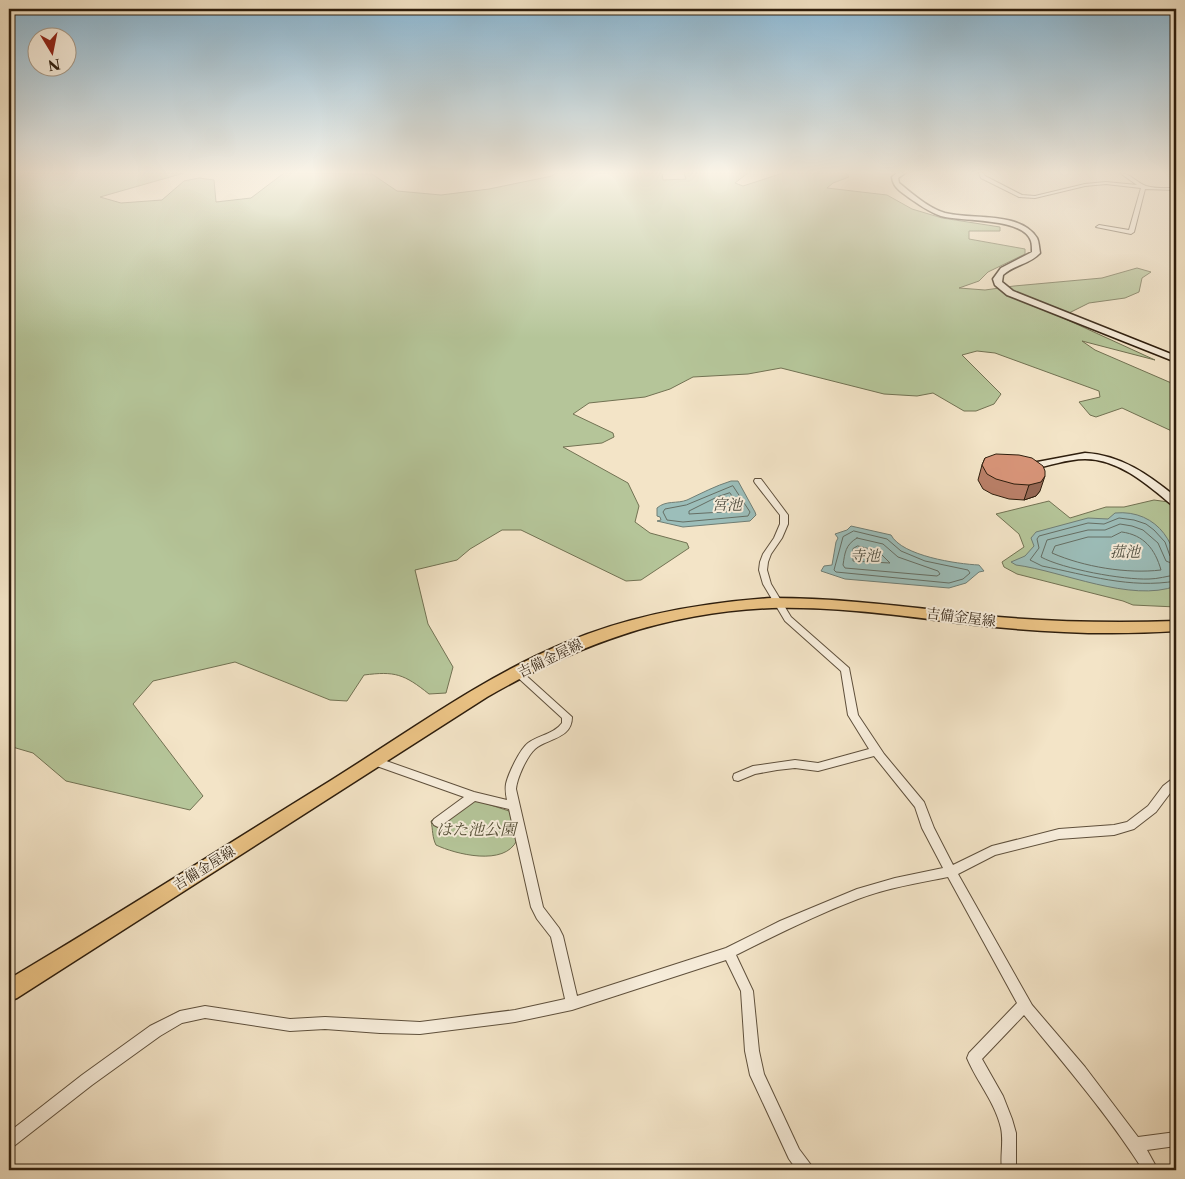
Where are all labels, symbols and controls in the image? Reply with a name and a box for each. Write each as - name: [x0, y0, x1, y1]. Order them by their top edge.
- north arrow: [28, 28, 78, 78]
- text: N: [47, 55, 62, 75]
- water label: 宮池: [712, 495, 744, 514]
- water label: 菰池: [1110, 542, 1142, 561]
- water label: 寺池: [850, 546, 882, 565]
- street label: 吉備金屋線: [925, 604, 997, 630]
- street label: 吉備金屋線: [515, 635, 585, 681]
- park label: はた池公園: [436, 819, 519, 839]
- street label: 吉備金屋線: [170, 842, 238, 894]

